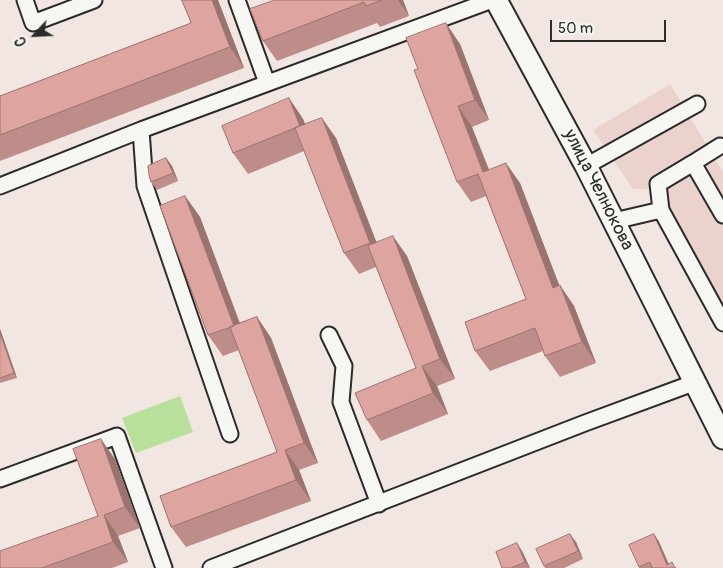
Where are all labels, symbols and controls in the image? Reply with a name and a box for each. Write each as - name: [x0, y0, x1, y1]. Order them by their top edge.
- north arrow: [10, 10, 60, 60]
- scale bar: [553, 10, 669, 42]
- text: 50 m: [558, 19, 593, 38]
- text: С: [11, 34, 30, 49]
- street label: улица Челнокова: [558, 126, 638, 254]

